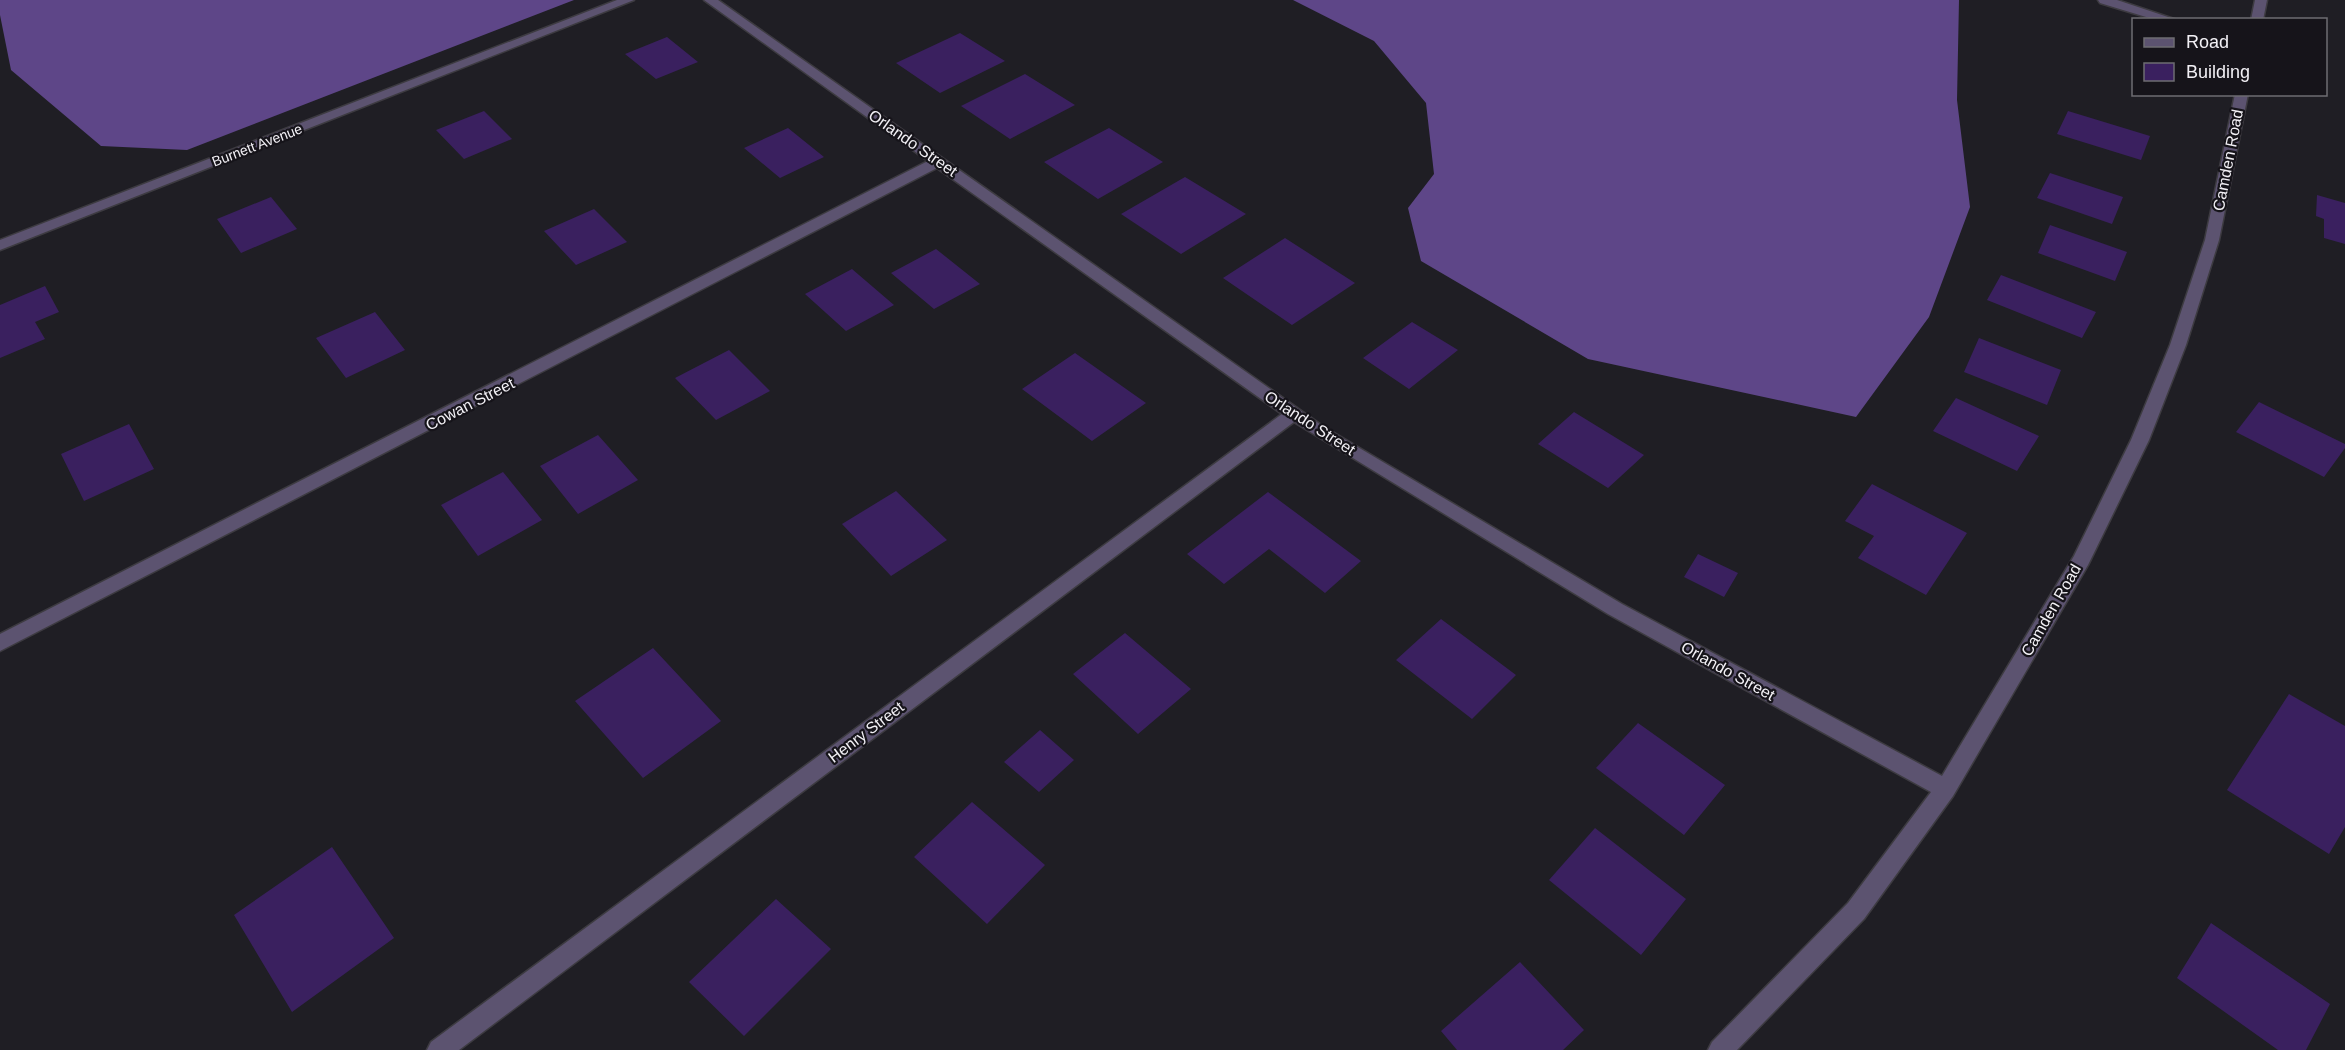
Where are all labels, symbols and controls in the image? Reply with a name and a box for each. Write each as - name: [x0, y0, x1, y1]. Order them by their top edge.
- legend: [2132, 18, 2327, 96]
- text: Road: [2186, 32, 2229, 52]
- text: Building: [2186, 62, 2250, 82]
- street label: Orlando Street: [866, 106, 961, 180]
- street label: Camden Road: [2210, 108, 2246, 212]
- street label: Burnett Avenue: [210, 120, 305, 170]
- street label: Cowan Street: [423, 374, 518, 434]
- street label: Orlando Street: [1262, 388, 1359, 459]
- street label: Camden Road: [2018, 561, 2084, 659]
- street label: Orlando Street: [1678, 638, 1778, 704]
- street label: Henry Street: [825, 698, 907, 766]

